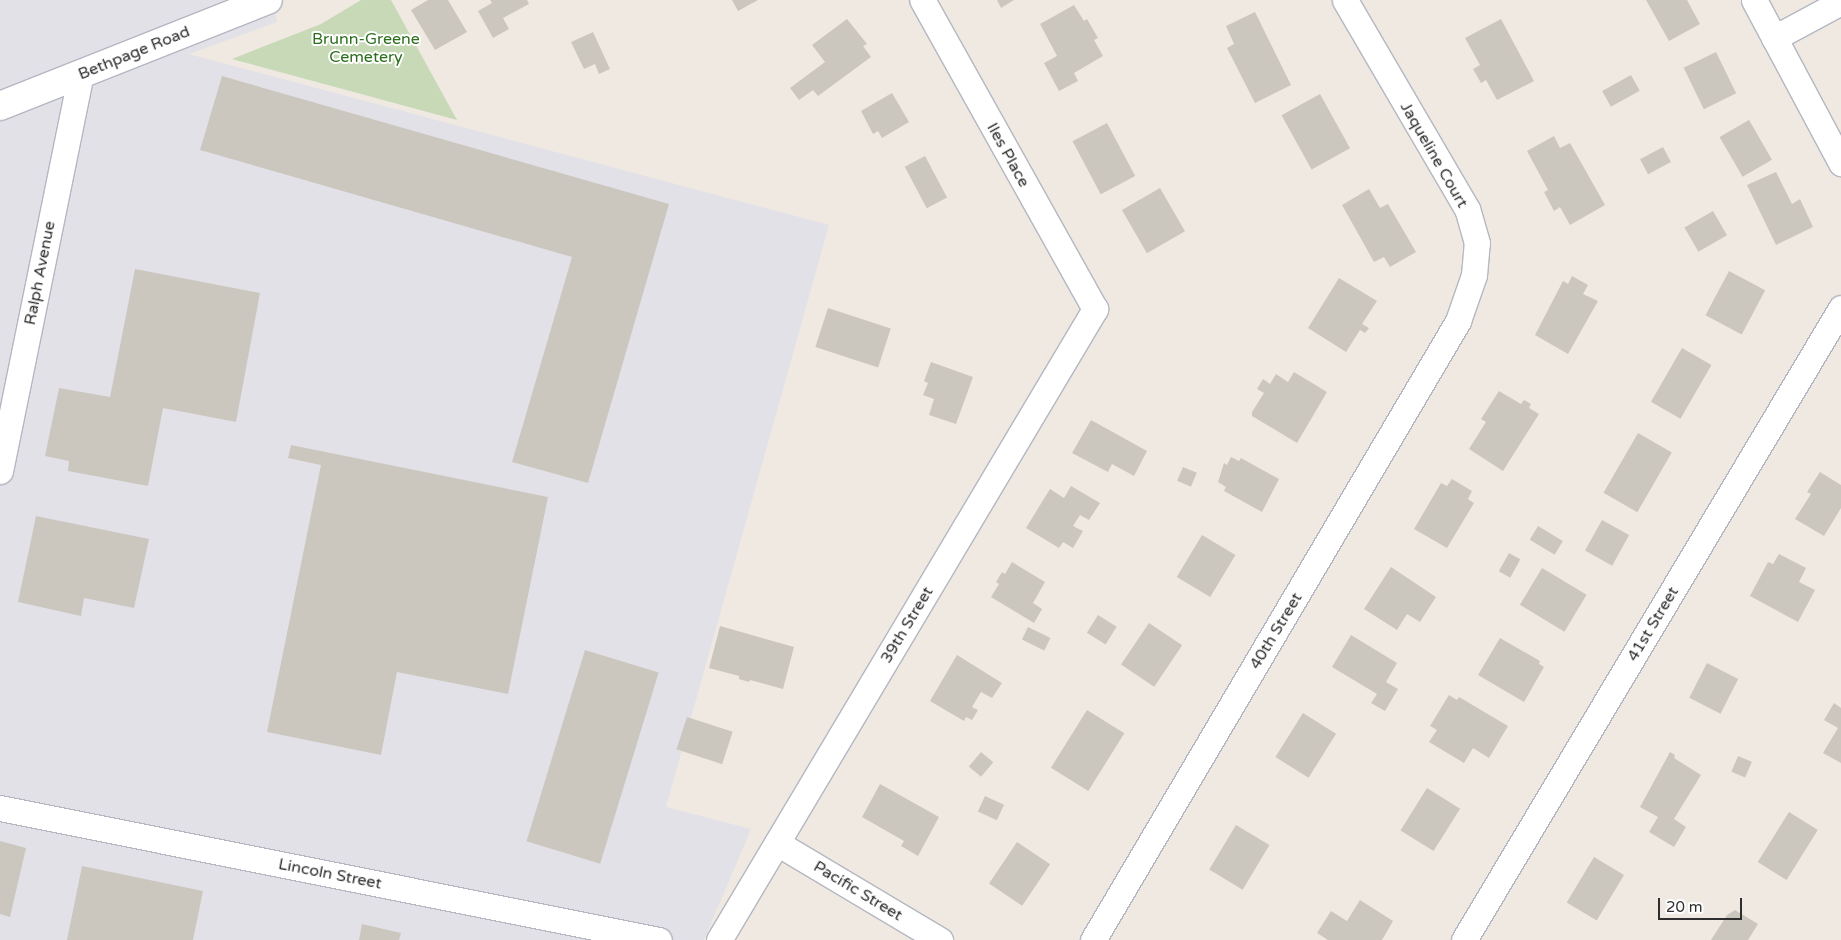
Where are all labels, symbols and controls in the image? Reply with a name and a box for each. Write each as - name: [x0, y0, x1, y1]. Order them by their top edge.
- street label: Bethpage Road: [75, 22, 193, 84]
- park label: Brunn-Greene Cemetery: [312, 29, 420, 67]
- street label: Jaqueline Court: [1396, 99, 1472, 211]
- street label: Iles Place: [983, 120, 1033, 190]
- street label: Ralph Avenue: [20, 219, 60, 327]
- street label: 39th Street: [877, 583, 937, 667]
- street label: 41st Street: [1623, 583, 1683, 665]
- street label: 40th Street: [1246, 589, 1306, 673]
- street label: Lincoln Street: [277, 855, 383, 893]
- street label: Pacific Street: [810, 857, 906, 925]
- scale bar: [1661, 888, 1745, 920]
- text: 20 m: [1666, 898, 1703, 916]

